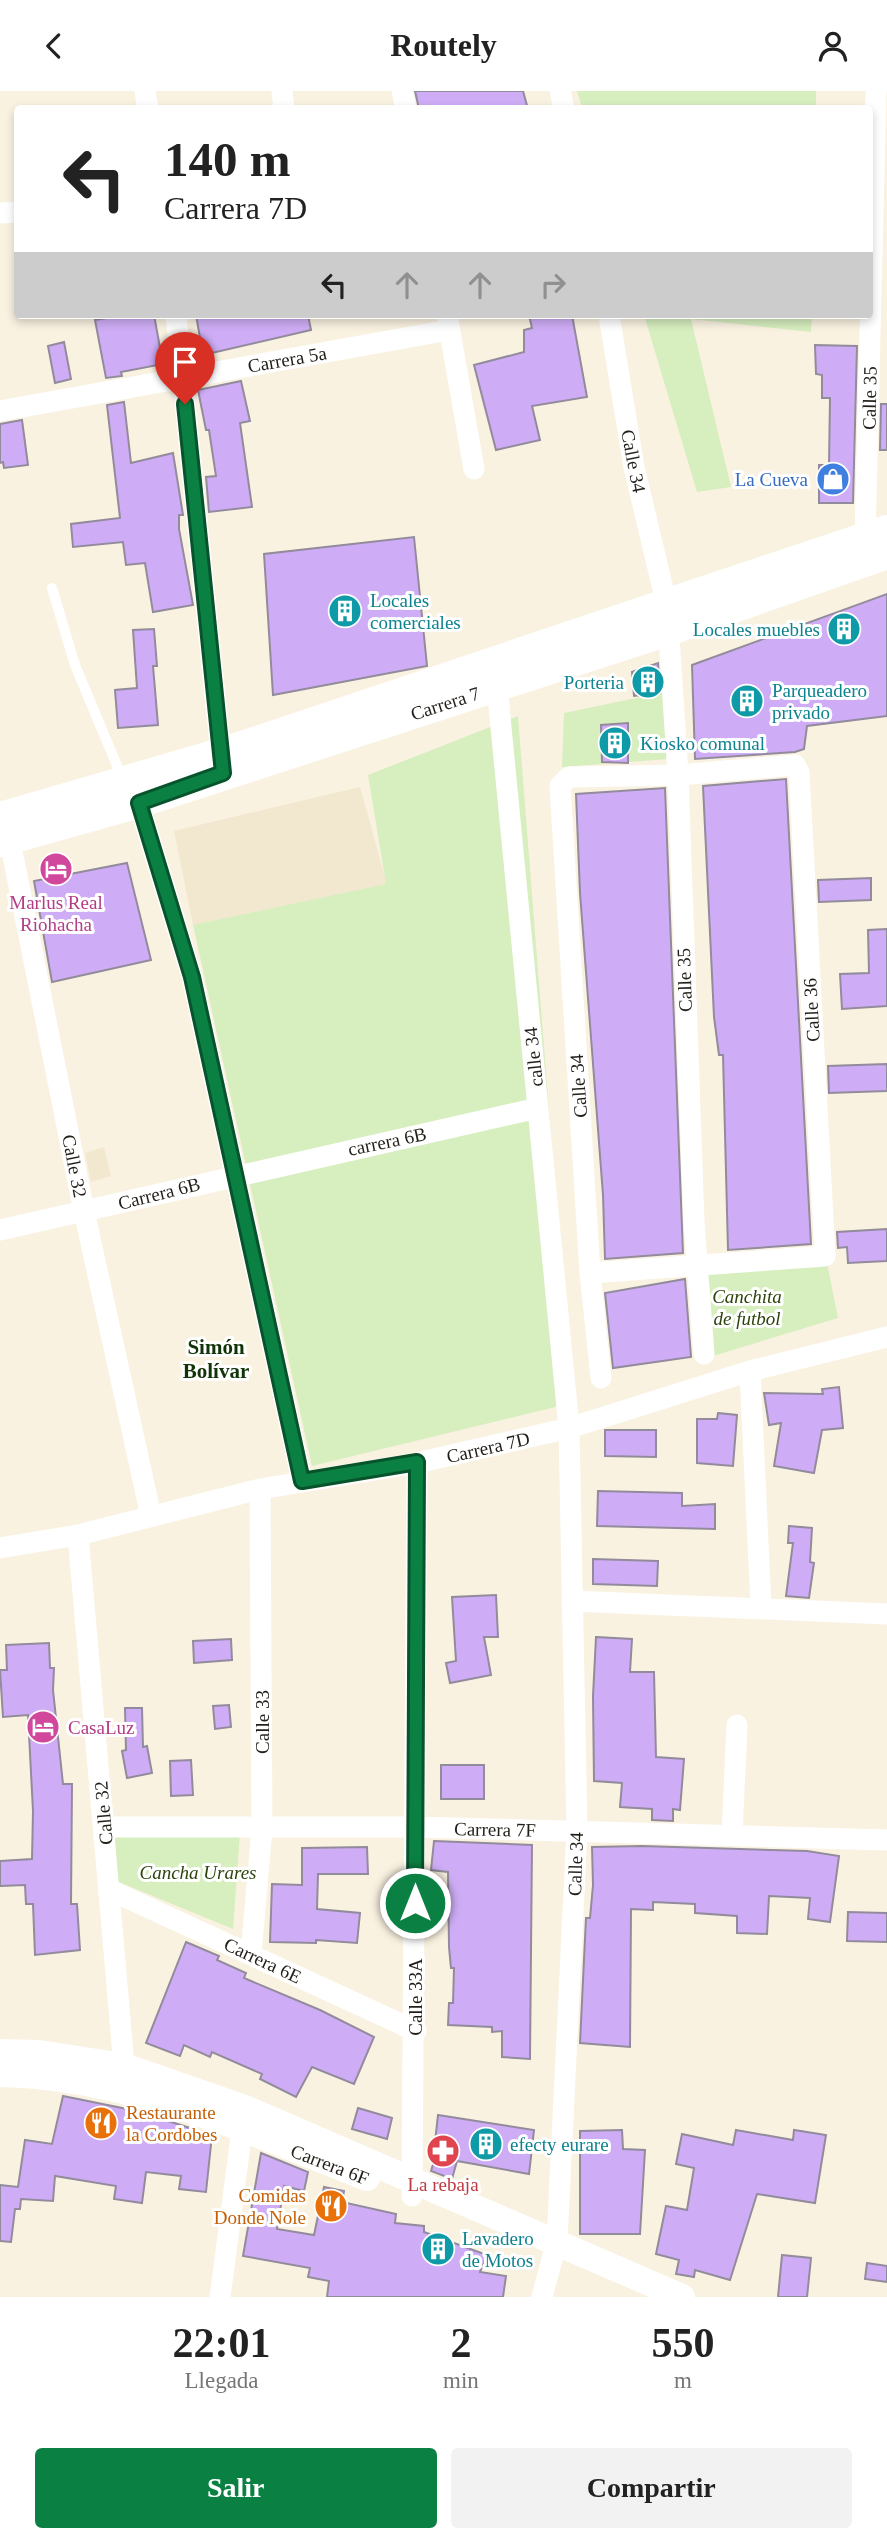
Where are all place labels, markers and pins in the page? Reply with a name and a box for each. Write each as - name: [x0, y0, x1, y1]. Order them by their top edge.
- pin: [155, 332, 215, 404]
- shop icon: La Cueva: [814, 460, 852, 498]
- place label: La Cueva: [735, 469, 809, 490]
- place label: Locales comerciales: [370, 590, 461, 633]
- building icon: Locales comerciales: [326, 592, 364, 630]
- building icon: Locales muebles: [825, 610, 863, 648]
- place label: Locales muebles: [693, 619, 820, 640]
- building icon: Porteria: [629, 663, 667, 701]
- place label: Porteria: [564, 672, 625, 693]
- place label: Parqueadero privado: [772, 680, 867, 723]
- building icon: Parqueadero privado: [728, 682, 766, 720]
- building icon: Kiosko comunal: [596, 724, 634, 762]
- place label: Kiosko comunal: [640, 733, 765, 754]
- hotel icon: Marlus Real Riohacha: [37, 850, 75, 888]
- place label: Marlus Real Riohacha: [9, 892, 103, 935]
- hotel icon: CasaLuz: [24, 1708, 62, 1746]
- place label: CasaLuz: [68, 1717, 134, 1738]
- place label: Restaurante la Cordobes: [126, 2102, 217, 2145]
- restaurant icon: Restaurante la Cordobes: [82, 2104, 120, 2142]
- building icon: efecty eurare: [467, 2125, 505, 2163]
- pharmacy icon: La rebaja: [424, 2132, 462, 2170]
- place label: efecty eurare: [510, 2134, 609, 2155]
- place label: La rebaja: [407, 2174, 479, 2195]
- place label: Comidas Donde Nole: [214, 2185, 306, 2228]
- restaurant icon: Comidas Donde Nole: [312, 2187, 350, 2225]
- place label: Lavadero de Motos: [462, 2228, 534, 2271]
- building icon: Lavadero de Motos: [419, 2230, 457, 2268]

